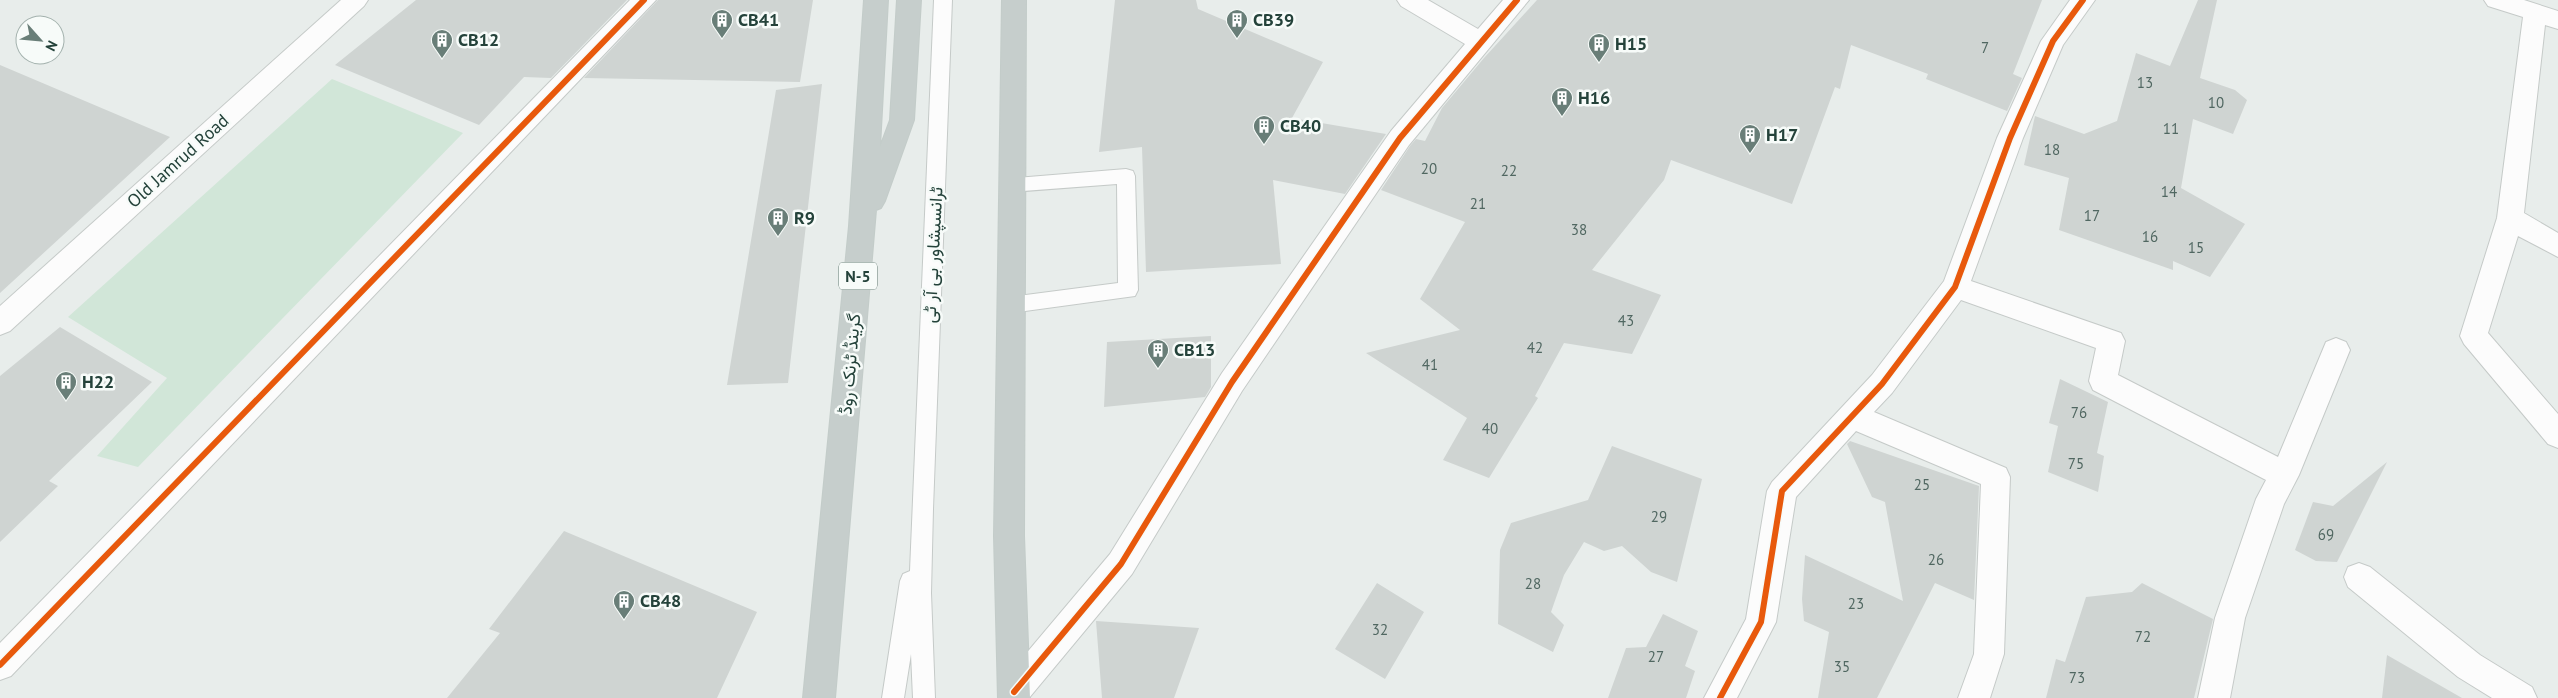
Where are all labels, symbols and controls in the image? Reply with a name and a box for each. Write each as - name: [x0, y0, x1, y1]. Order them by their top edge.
- building icon: CB41: [710, 8, 734, 39]
- place label: CB41: [738, 8, 779, 31]
- building icon: CB39: [1225, 8, 1249, 39]
- place label: CB39: [1253, 8, 1294, 31]
- north arrow: [15, 15, 65, 65]
- building icon: CB12: [430, 28, 454, 59]
- place label: CB12: [458, 28, 499, 51]
- building icon: H15: [1587, 32, 1611, 63]
- place label: H15: [1615, 32, 1647, 55]
- text: N: [41, 38, 62, 54]
- house number: 7: [1981, 38, 1989, 57]
- house number: 13: [2137, 73, 2153, 92]
- building icon: H16: [1550, 86, 1574, 117]
- place label: H16: [1578, 86, 1610, 109]
- house number: 10: [2208, 93, 2224, 112]
- street label: Old Jamrud Road: [122, 109, 233, 212]
- building icon: CB40: [1252, 114, 1276, 145]
- place label: CB40: [1280, 114, 1321, 137]
- house number: 11: [2163, 119, 2179, 138]
- building icon: H17: [1738, 123, 1762, 154]
- place label: H17: [1766, 123, 1798, 146]
- house number: 18: [2044, 140, 2060, 159]
- house number: 20: [1421, 159, 1437, 178]
- house number: 22: [1501, 161, 1517, 180]
- house number: 14: [2161, 182, 2177, 201]
- street label: ٹرانسپشاور بی آر ٹی: [917, 186, 949, 324]
- house number: 21: [1470, 194, 1486, 213]
- building icon: R9: [766, 206, 790, 237]
- place label: R9: [794, 206, 815, 229]
- house number: 17: [2084, 206, 2100, 225]
- house number: 38: [1571, 220, 1587, 239]
- house number: 16: [2142, 227, 2158, 246]
- house number: 15: [2188, 238, 2204, 257]
- road number: N-5: [839, 262, 877, 290]
- house number: 43: [1618, 311, 1634, 330]
- street label: گرینڈ ٹرنک روڈ: [834, 312, 865, 415]
- building icon: CB13: [1146, 338, 1170, 369]
- place label: CB13: [1174, 338, 1215, 361]
- house number: 42: [1527, 338, 1543, 357]
- house number: 41: [1422, 355, 1438, 374]
- building icon: H22: [54, 370, 78, 401]
- place label: H22: [82, 370, 114, 393]
- house number: 76: [2071, 403, 2087, 422]
- house number: 40: [1482, 419, 1498, 438]
- house number: 75: [2068, 454, 2084, 473]
- house number: 25: [1914, 475, 1930, 494]
- house number: 29: [1651, 507, 1667, 526]
- house number: 69: [2318, 525, 2334, 544]
- house number: 26: [1928, 550, 1944, 569]
- house number: 28: [1525, 574, 1541, 593]
- building icon: CB48: [612, 589, 636, 620]
- place label: CB48: [640, 589, 681, 612]
- house number: 23: [1848, 594, 1864, 613]
- house number: 32: [1372, 620, 1388, 639]
- house number: 72: [2135, 627, 2151, 646]
- house number: 27: [1648, 647, 1664, 666]
- house number: 35: [1834, 657, 1850, 676]
- house number: 73: [2069, 668, 2085, 687]

